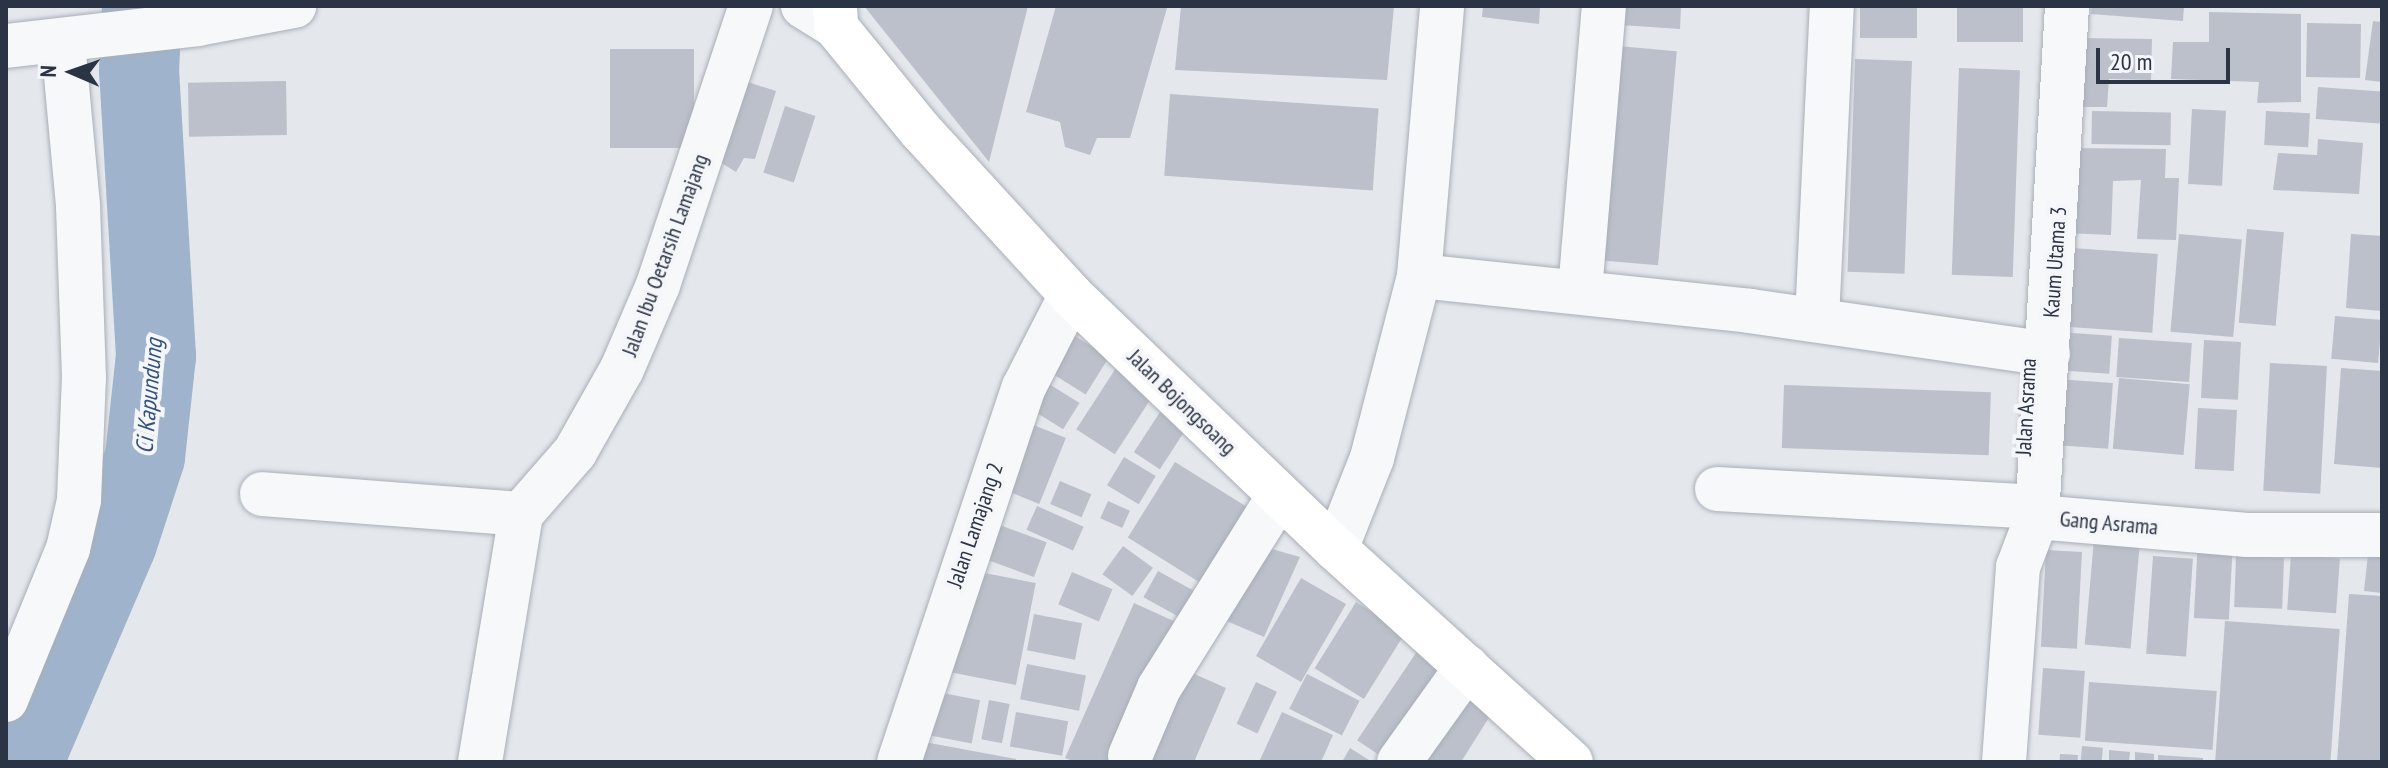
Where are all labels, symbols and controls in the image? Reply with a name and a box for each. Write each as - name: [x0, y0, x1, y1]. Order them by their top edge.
- north arrow: [32, 32, 112, 112]
- scale bar: [2100, 32, 2234, 82]
- text: 20 m: [2110, 46, 2152, 77]
- text: N: [34, 65, 62, 78]
- street label: Jalan Ibu Oetarsih Lamajang: [616, 150, 714, 360]
- street label: Kaum Utama 3: [2038, 205, 2072, 319]
- water label: Ci Kapundung: [130, 337, 168, 455]
- street label: Jalan Bojongsoang: [1122, 344, 1242, 460]
- street label: Jalan Asrama: [2010, 357, 2042, 457]
- street label: Jalan Lamajang 2: [941, 459, 1009, 591]
- street label: Gang Asrama: [2058, 506, 2160, 540]

